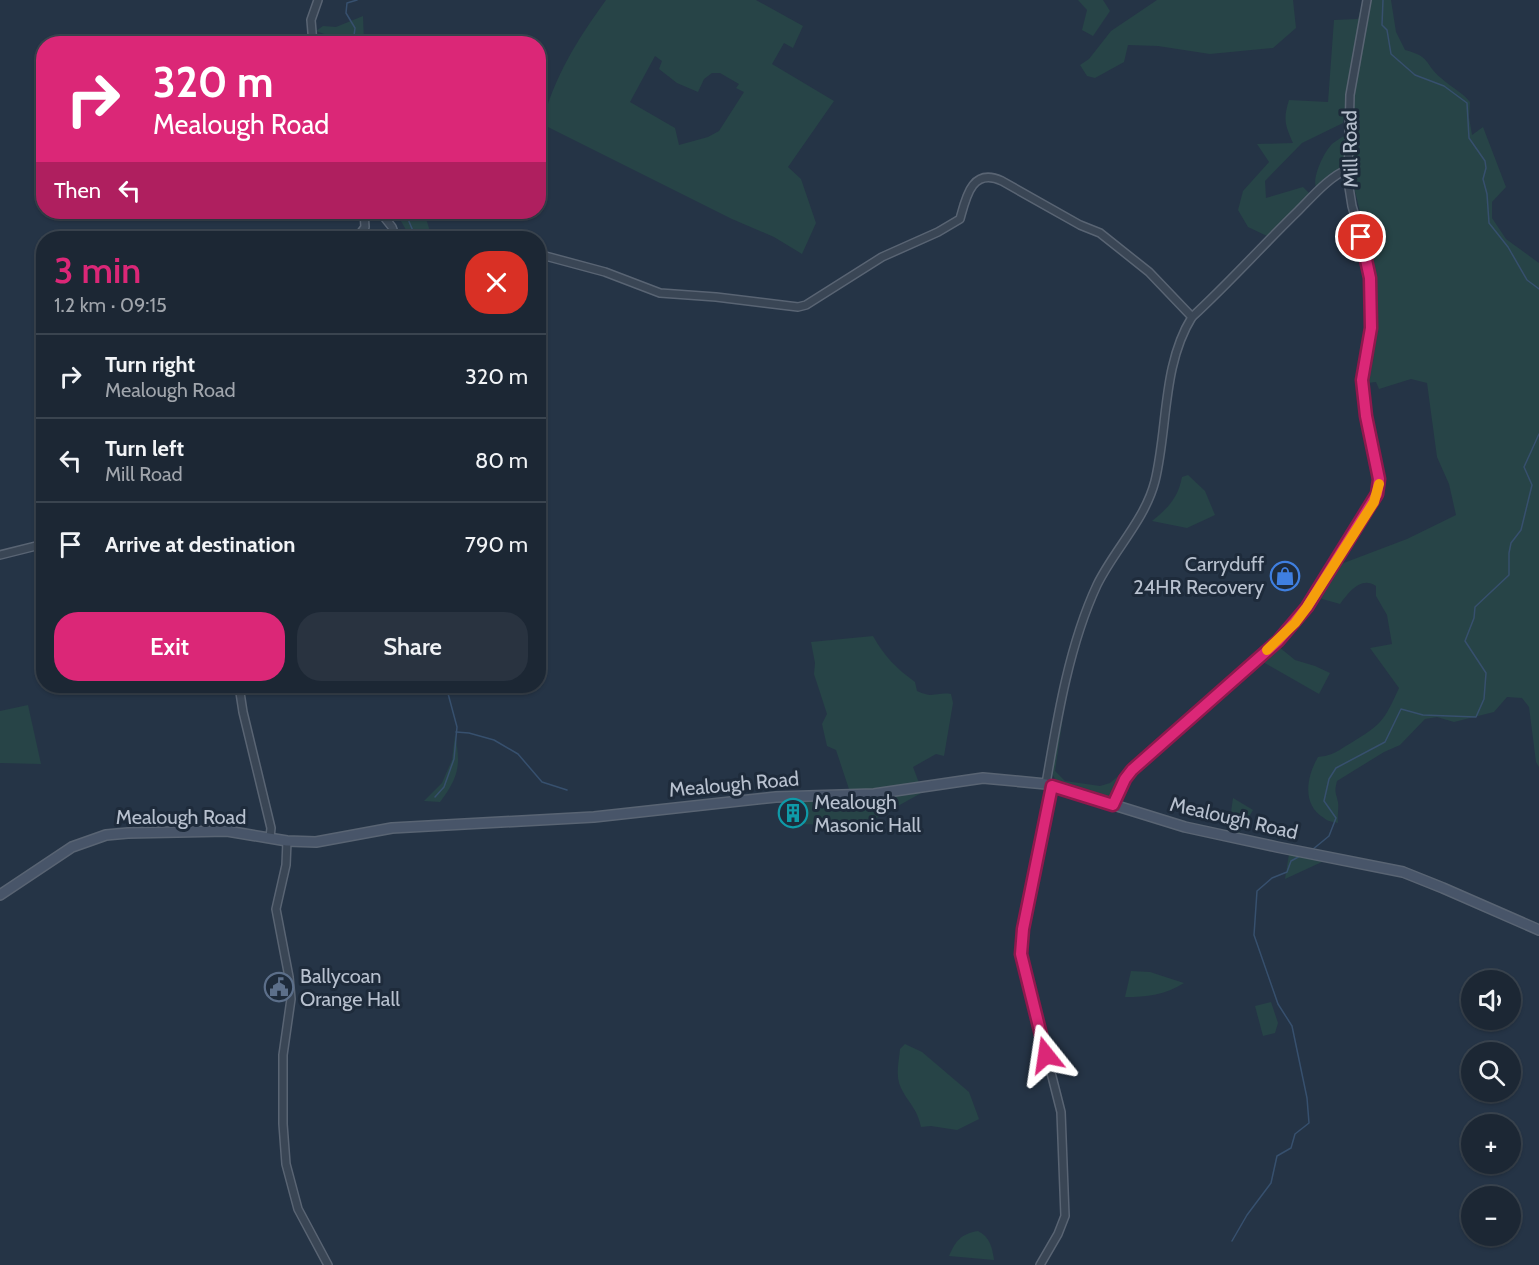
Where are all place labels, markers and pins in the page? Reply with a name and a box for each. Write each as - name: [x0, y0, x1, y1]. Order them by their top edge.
- pin: [1335, 211, 1386, 262]
- place label: Carryduff 24HR Recovery: [1133, 552, 1264, 599]
- shop icon: Carryduff 24HR Recovery: [1269, 560, 1301, 592]
- place label: Mealough Masonic Hall: [814, 790, 921, 837]
- building icon: Mealough Masonic Hall: [777, 797, 809, 829]
- place label: Ballycoan Orange Hall: [300, 964, 400, 1011]
- public building icon: Ballycoan Orange Hall: [263, 971, 295, 1003]

